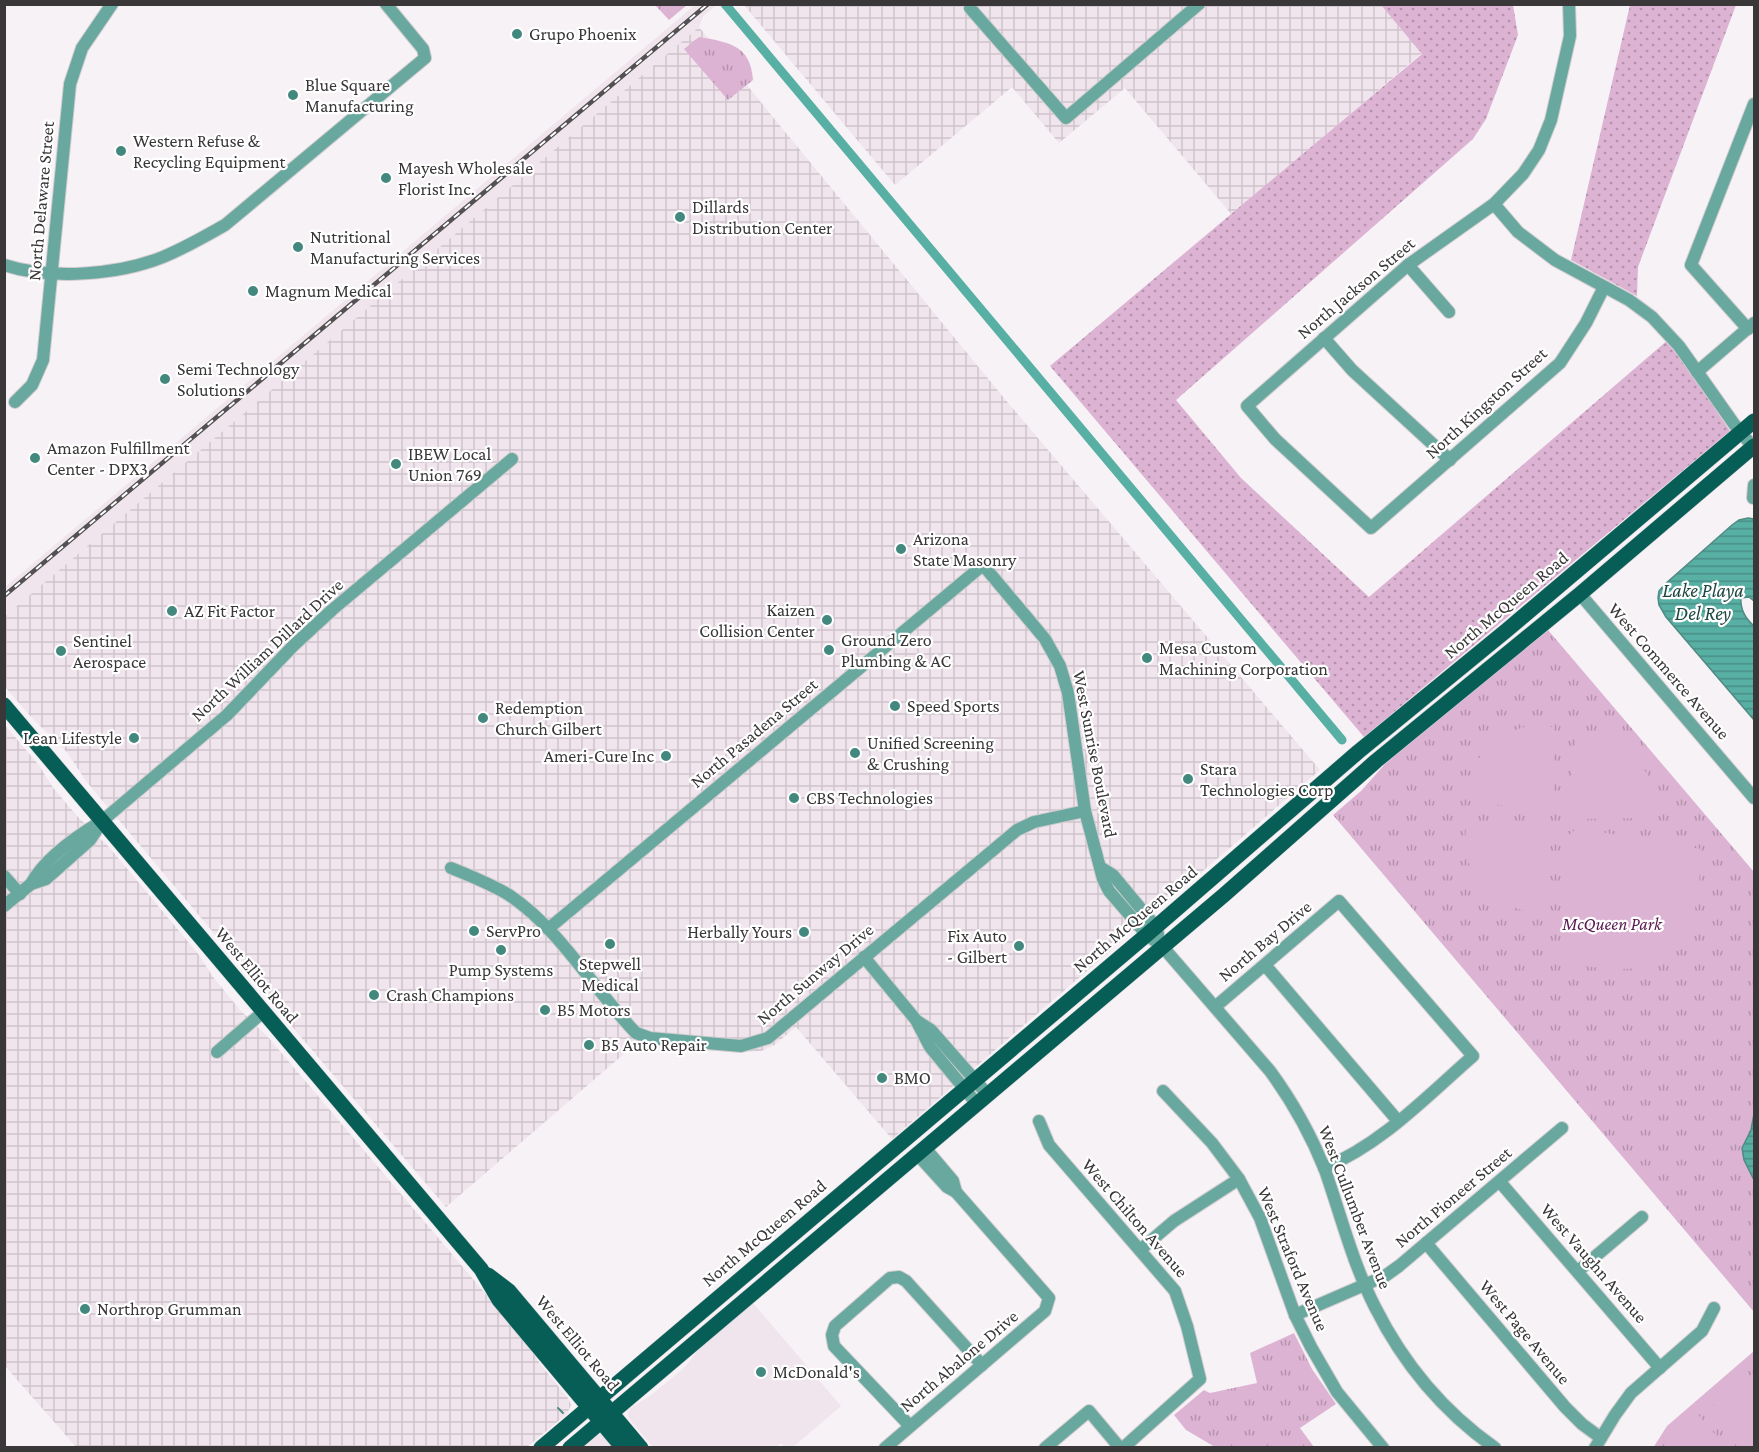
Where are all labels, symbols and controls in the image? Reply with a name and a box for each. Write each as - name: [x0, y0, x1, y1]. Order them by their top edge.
- place label: Grupo Phoenix: [529, 24, 637, 44]
- marker: Grupo Phoenix: [510, 27, 524, 41]
- place label: Blue Square Manufacturing: [305, 75, 414, 116]
- marker: Blue Square Manufacturing: [286, 88, 300, 102]
- street label: North Delaware Street: [24, 119, 58, 281]
- place label: Western Refuse & Recycling Equipment: [133, 131, 287, 172]
- marker: Western Refuse & Recycling Equipment: [114, 144, 128, 158]
- place label: Mayesh Wholesale Florist Inc.: [398, 158, 533, 199]
- marker: Mayesh Wholesale Florist Inc.: [379, 171, 393, 185]
- place label: Dillards Distribution Center: [692, 197, 833, 238]
- marker: Dillards Distribution Center: [673, 210, 687, 224]
- place label: Nutritional Manufacturing Services: [310, 227, 480, 268]
- street label: North Jackson Street: [1293, 232, 1419, 343]
- marker: Nutritional Manufacturing Services: [291, 240, 305, 254]
- place label: Magnum Medical: [265, 281, 392, 301]
- marker: Magnum Medical: [246, 284, 260, 298]
- street label: North Kingston Street: [1421, 343, 1552, 463]
- place label: Semi Technology Solutions: [177, 359, 300, 400]
- marker: Semi Technology Solutions: [158, 372, 172, 386]
- place label: Amazon Fulfillment Center - DPX3: [47, 438, 191, 479]
- place label: IBEW Local Union 769: [408, 444, 491, 485]
- marker: Amazon Fulfillment Center - DPX3: [28, 451, 42, 465]
- marker: IBEW Local Union 769: [389, 457, 403, 471]
- place label: Arizona State Masonry: [913, 529, 1017, 570]
- marker: Arizona State Masonry: [894, 542, 908, 556]
- street label: North McQueen Road: [1440, 547, 1572, 663]
- street label: North William Dillard Drive: [187, 574, 347, 725]
- water label: Lake Playa Del Rey: [1662, 579, 1744, 625]
- street label: West Commerce Avenue: [1604, 599, 1734, 743]
- place label: Kaizen Collision Center: [699, 600, 816, 641]
- place label: AZ Fit Factor: [184, 601, 276, 621]
- marker: AZ Fit Factor: [165, 604, 179, 618]
- marker: Kaizen Collision Center: [820, 613, 834, 627]
- place label: Ground Zero Plumbing & AC: [841, 630, 952, 671]
- place label: Sentinel Aerospace: [73, 631, 146, 672]
- place label: Mesa Custom Machining Corporation: [1159, 638, 1328, 679]
- marker: Ground Zero Plumbing & AC: [822, 643, 836, 657]
- marker: Sentinel Aerospace: [54, 644, 68, 658]
- marker: Mesa Custom Machining Corporation: [1140, 651, 1154, 665]
- street label: West Sunrise Boulevard: [1069, 669, 1121, 840]
- street label: North Pasadena Street: [686, 673, 822, 792]
- place label: Speed Sports: [907, 696, 1000, 716]
- place label: Redemption Church Gilbert: [495, 698, 603, 739]
- marker: Speed Sports: [888, 699, 902, 713]
- marker: Redemption Church Gilbert: [476, 711, 490, 725]
- place label: Lean Lifestyle: [23, 728, 122, 748]
- marker: Lean Lifestyle: [127, 731, 141, 745]
- place label: Unified Screening & Crushing: [867, 733, 994, 774]
- place label: Ameri-Cure Inc: [544, 746, 655, 766]
- marker: Unified Screening & Crushing: [848, 746, 862, 760]
- marker: Ameri-Cure Inc: [659, 749, 673, 763]
- place label: Stara Technologies Corp: [1200, 759, 1333, 800]
- marker: Stara Technologies Corp: [1181, 772, 1195, 786]
- place label: CBS Technologies: [806, 788, 933, 808]
- marker: CBS Technologies: [787, 791, 801, 805]
- street label: North McQueen Road: [1069, 861, 1201, 977]
- street label: North Bay Drive: [1215, 896, 1316, 986]
- park label: McQueen Park: [1561, 914, 1663, 934]
- street label: North Sunway Drive: [753, 919, 877, 1029]
- place label: ServPro: [486, 921, 541, 941]
- place label: Herbally Yours: [687, 922, 792, 942]
- street label: West Elliot Road: [211, 923, 303, 1027]
- marker: ServPro: [467, 924, 481, 938]
- marker: Herbally Yours: [797, 925, 811, 939]
- place label: Fix Auto - Gilbert: [947, 926, 1008, 967]
- marker: Stepwell Medical: [603, 937, 617, 951]
- marker: Fix Auto - Gilbert: [1012, 939, 1026, 953]
- marker: Pump Systems: [494, 943, 508, 957]
- place label: Stepwell Medical: [579, 954, 641, 995]
- place label: Pump Systems: [449, 960, 553, 980]
- place label: Crash Champions: [386, 985, 514, 1005]
- marker: Crash Champions: [367, 988, 381, 1002]
- place label: B5 Motors: [557, 1000, 631, 1020]
- marker: B5 Motors: [538, 1003, 552, 1017]
- place label: B5 Auto Repair: [601, 1035, 708, 1055]
- marker: B5 Auto Repair: [582, 1038, 596, 1052]
- place label: BMO: [894, 1068, 931, 1088]
- marker: BMO: [875, 1071, 889, 1085]
- street label: West Cullumber Avenue: [1315, 1122, 1395, 1292]
- street label: North Pioneer Street: [1391, 1142, 1516, 1252]
- street label: West Chilton Avenue: [1078, 1155, 1192, 1281]
- street label: North McQueen Road: [698, 1175, 830, 1291]
- street label: West Straford Avenue: [1254, 1184, 1332, 1334]
- street label: West Vaughn Avenue: [1537, 1199, 1651, 1327]
- street label: West Page Avenue: [1476, 1276, 1575, 1388]
- street label: West Elliot Road: [532, 1291, 624, 1395]
- place label: Northrop Grumman: [97, 1299, 242, 1319]
- marker: Northrop Grumman: [78, 1302, 92, 1316]
- street label: North Abalone Drive: [896, 1306, 1022, 1416]
- place label: McDonald's: [773, 1362, 860, 1382]
- marker: McDonald's: [754, 1365, 768, 1379]

